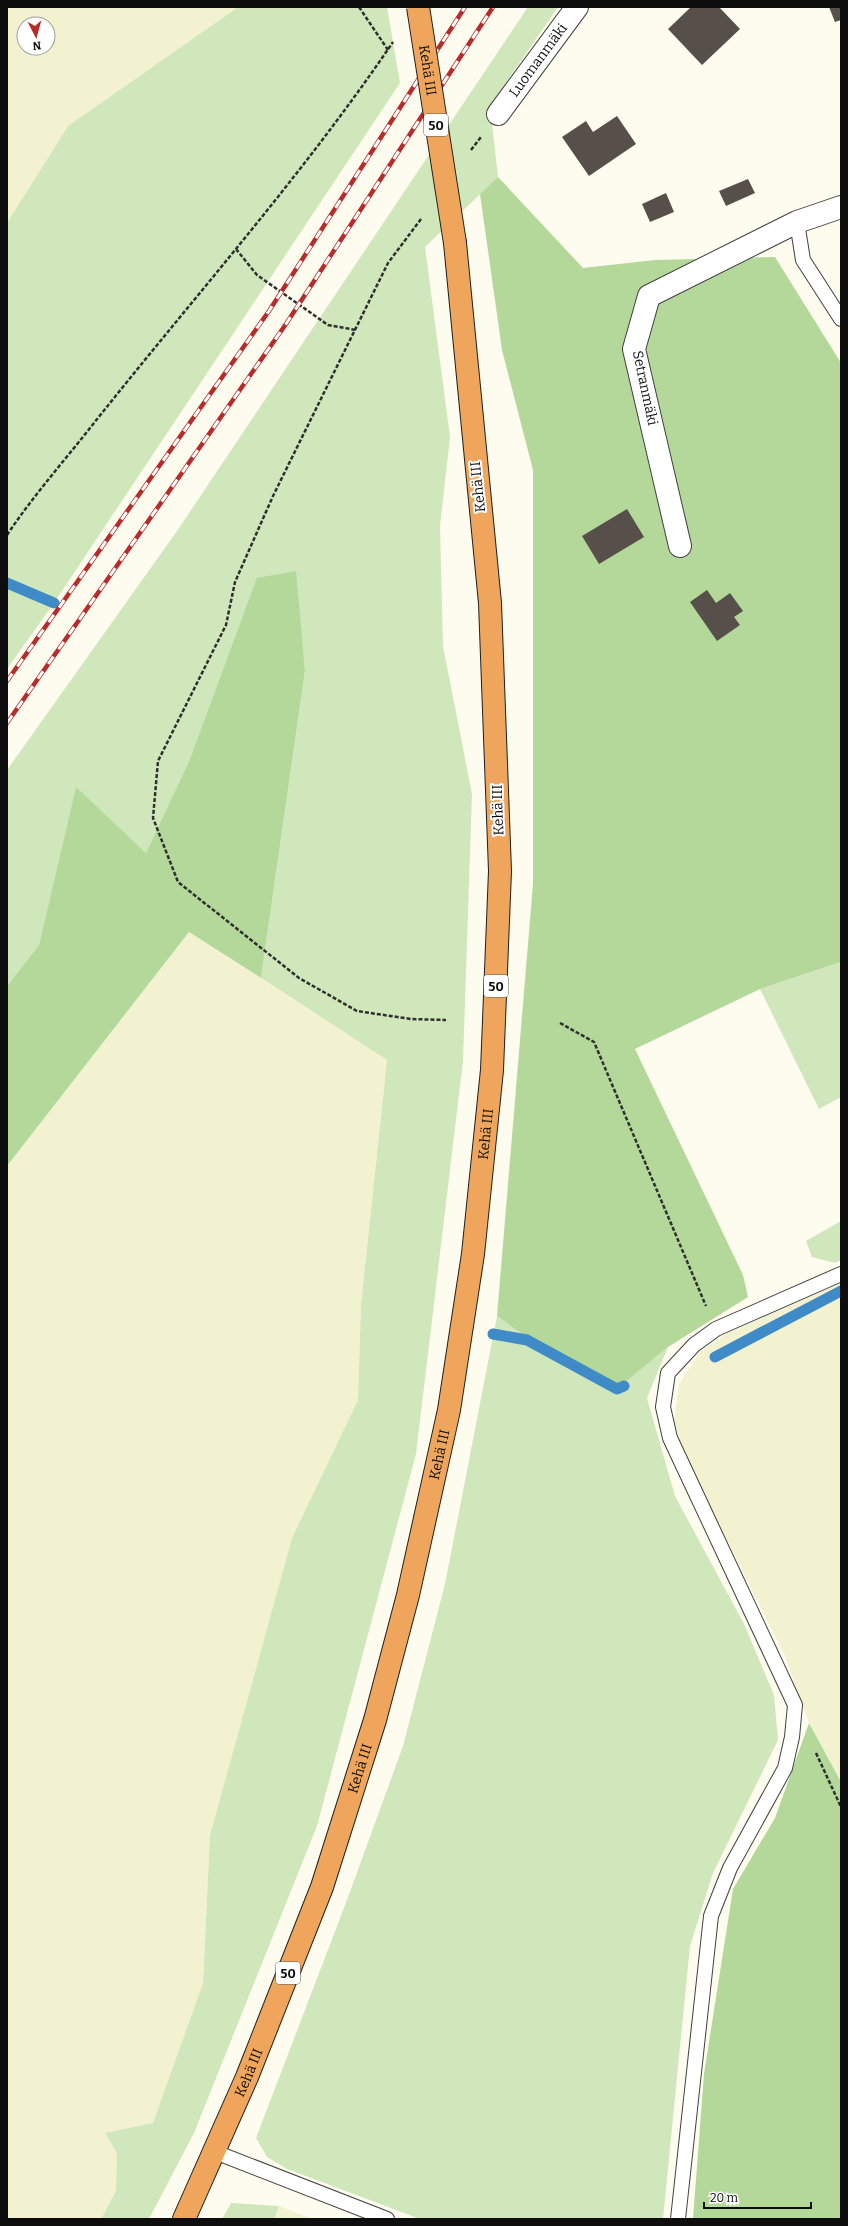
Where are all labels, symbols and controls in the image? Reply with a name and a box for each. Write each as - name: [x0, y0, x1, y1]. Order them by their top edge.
- north arrow: [16, 16, 56, 56]
- street label: Luomanmäki: [505, 20, 571, 100]
- text: N: [32, 39, 42, 52]
- street label: Kehä III: [416, 44, 440, 97]
- road number: 50: [424, 114, 448, 136]
- street label: Setranmäki: [629, 349, 661, 427]
- street label: Kehä III: [467, 461, 489, 513]
- street label: Kehä III: [489, 784, 507, 836]
- road number: 50: [484, 975, 508, 997]
- street label: Kehä III: [474, 1108, 496, 1160]
- street label: Kehä III: [425, 1428, 453, 1481]
- street label: Kehä III: [344, 1741, 375, 1795]
- road number: 50: [276, 1962, 300, 1984]
- street label: Kehä III: [231, 2046, 266, 2100]
- scale bar: [704, 2184, 811, 2210]
- text: 20 m: [710, 2191, 739, 2205]

